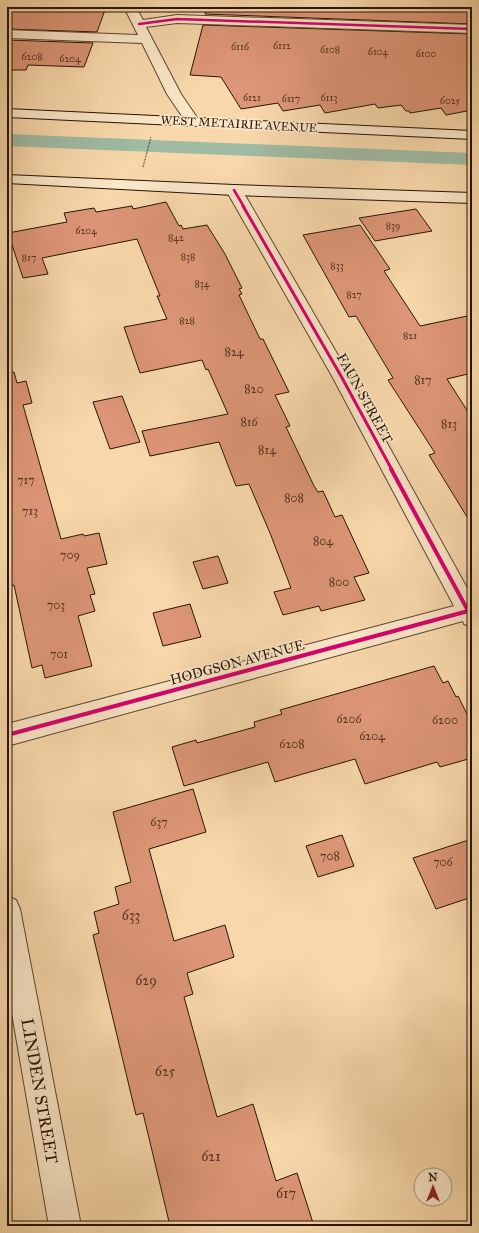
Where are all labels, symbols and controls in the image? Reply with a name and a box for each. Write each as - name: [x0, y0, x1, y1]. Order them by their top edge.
- house number: 6112: [273, 40, 291, 52]
- house number: 6116: [231, 41, 250, 53]
- house number: 6108: [320, 44, 340, 56]
- house number: 6104: [368, 46, 389, 58]
- house number: 6100: [416, 48, 436, 60]
- house number: 6208: [21, 51, 43, 63]
- house number: 6204: [59, 53, 81, 65]
- house number: 6121: [243, 92, 261, 104]
- house number: 6113: [321, 92, 337, 104]
- house number: 6117: [282, 93, 300, 105]
- house number: 6025: [440, 95, 461, 107]
- street label: WEST METAIRIE AVENUE: [160, 113, 318, 135]
- house number: 839: [386, 220, 400, 232]
- house number: 6204: [75, 225, 97, 237]
- house number: 842: [168, 232, 184, 244]
- house number: 838: [181, 251, 195, 263]
- house number: 817: [22, 252, 36, 264]
- house number: 833: [330, 260, 344, 272]
- house number: 834: [195, 278, 210, 290]
- house number: 827: [346, 289, 362, 301]
- house number: 828: [179, 315, 195, 327]
- house number: 821: [403, 330, 417, 342]
- house number: 824: [225, 345, 244, 359]
- street label: FAUN STREET: [333, 350, 397, 447]
- house number: 817: [414, 373, 432, 387]
- house number: 820: [244, 382, 264, 396]
- house number: 816: [240, 415, 258, 429]
- house number: 813: [441, 417, 457, 431]
- house number: 814: [258, 443, 276, 457]
- house number: 717: [17, 473, 35, 487]
- house number: 808: [284, 491, 304, 505]
- house number: 713: [22, 504, 38, 518]
- house number: 804: [313, 534, 333, 548]
- house number: 709: [60, 548, 80, 562]
- house number: 800: [329, 575, 349, 589]
- house number: 703: [47, 598, 65, 612]
- street label: HODGSON AVENUE: [168, 636, 306, 689]
- house number: 701: [50, 647, 68, 661]
- house number: 6206: [336, 712, 362, 726]
- house number: 6200: [432, 713, 458, 727]
- house number: 6204: [359, 729, 385, 743]
- house number: 6208: [279, 737, 305, 751]
- house number: 637: [150, 815, 168, 829]
- house number: 708: [320, 849, 340, 863]
- house number: 706: [433, 855, 454, 869]
- house number: 633: [122, 907, 140, 924]
- house number: 629: [135, 972, 157, 989]
- street label: LINDEN STREET: [16, 1017, 63, 1166]
- house number: 625: [155, 1063, 176, 1080]
- house number: 621: [201, 1148, 221, 1165]
- north arrow: [413, 1167, 453, 1207]
- text: N: [428, 1171, 438, 1184]
- house number: 617: [276, 1185, 296, 1202]

